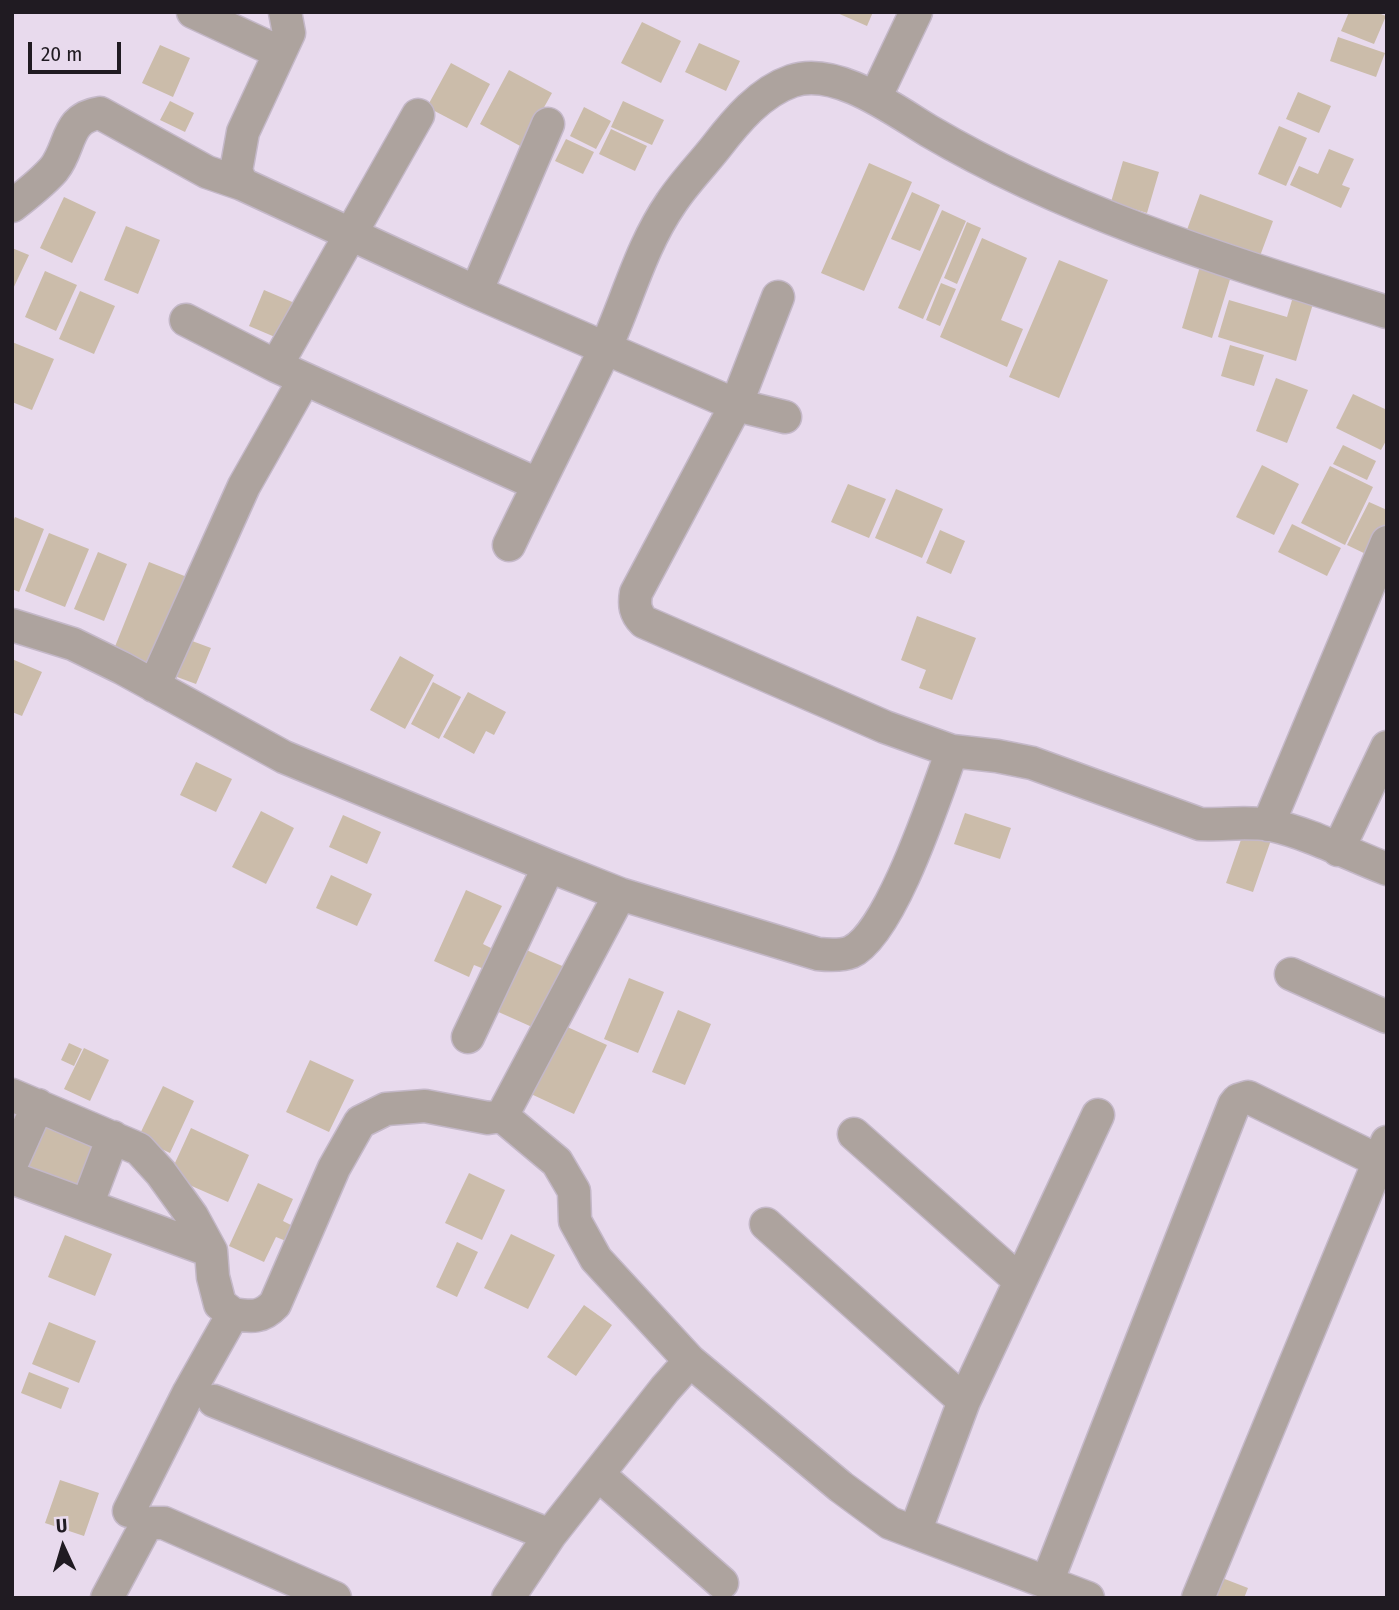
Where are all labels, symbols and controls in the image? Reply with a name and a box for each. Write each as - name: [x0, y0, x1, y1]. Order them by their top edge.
- scale bar: [32, 28, 124, 72]
- text: 20 m: [41, 41, 82, 67]
- north arrow: [28, 1512, 98, 1582]
- text: U: [55, 1514, 68, 1537]

